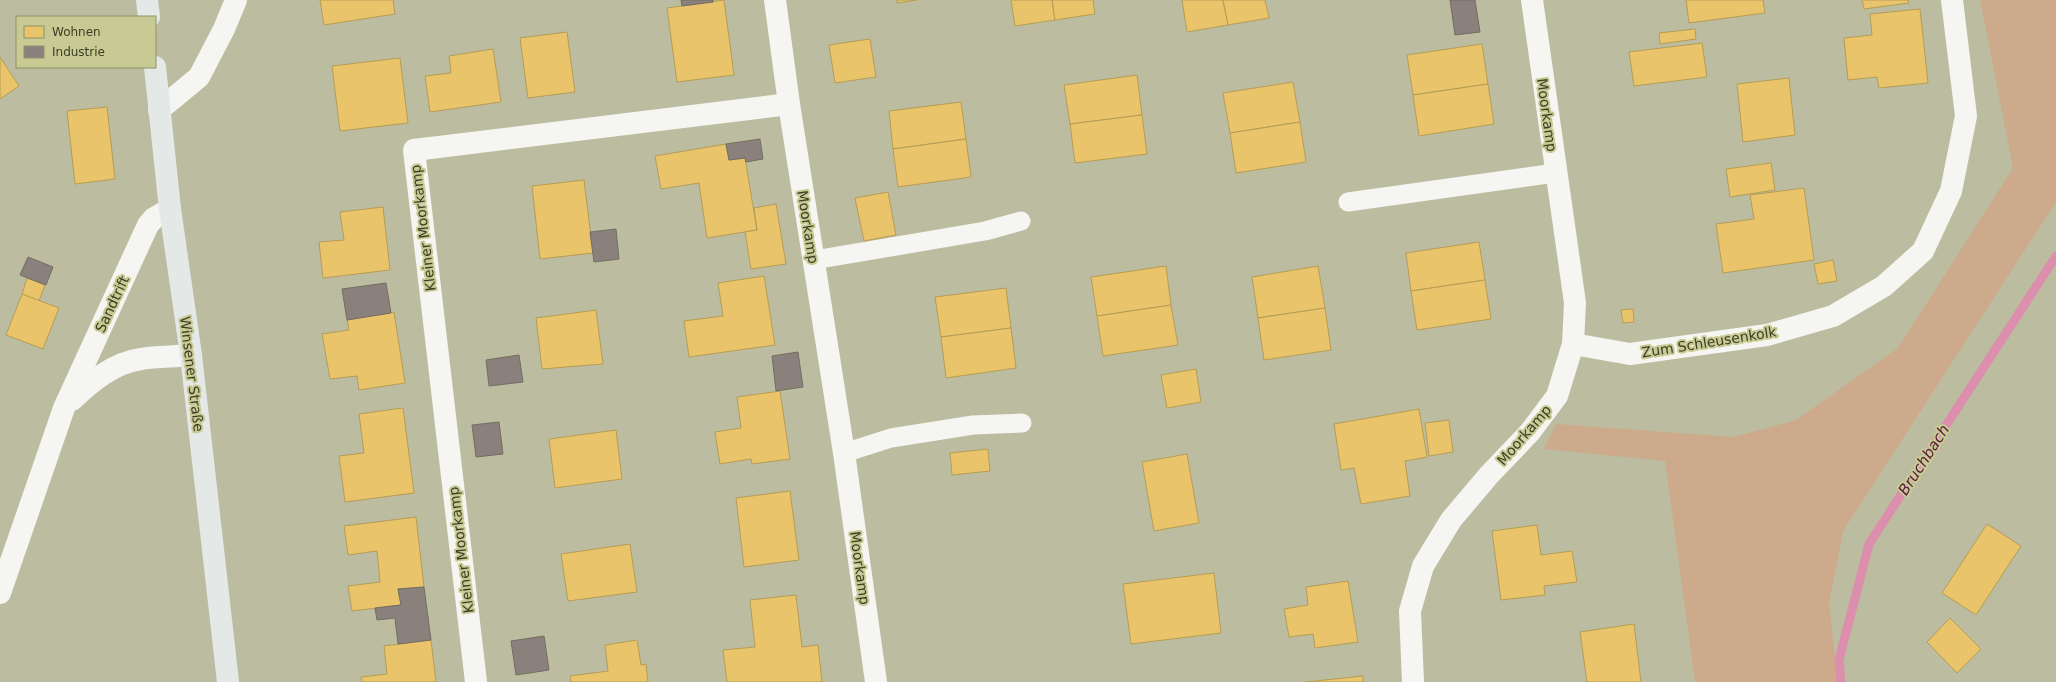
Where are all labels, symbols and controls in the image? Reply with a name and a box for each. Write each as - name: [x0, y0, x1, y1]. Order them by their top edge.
- legend: [16, 16, 156, 68]
- text: Wohnen: [52, 25, 101, 39]
- text: Industrie: [52, 45, 105, 59]
- street label: Moorkamp: [1534, 77, 1560, 153]
- street label: Kleiner Moorkamp: [407, 164, 439, 292]
- street label: Moorkamp: [794, 189, 822, 265]
- street label: Sandtrift: [92, 273, 132, 335]
- street label: Winsener Straße: [177, 315, 207, 433]
- street label: Zum Schleusenkolk: [1640, 323, 1778, 361]
- street label: Moorkamp: [1494, 402, 1554, 468]
- water label: Bruchbach: [1895, 421, 1953, 499]
- street label: Kleiner Moorkamp: [445, 486, 477, 614]
- street label: Moorkamp: [847, 530, 873, 606]

